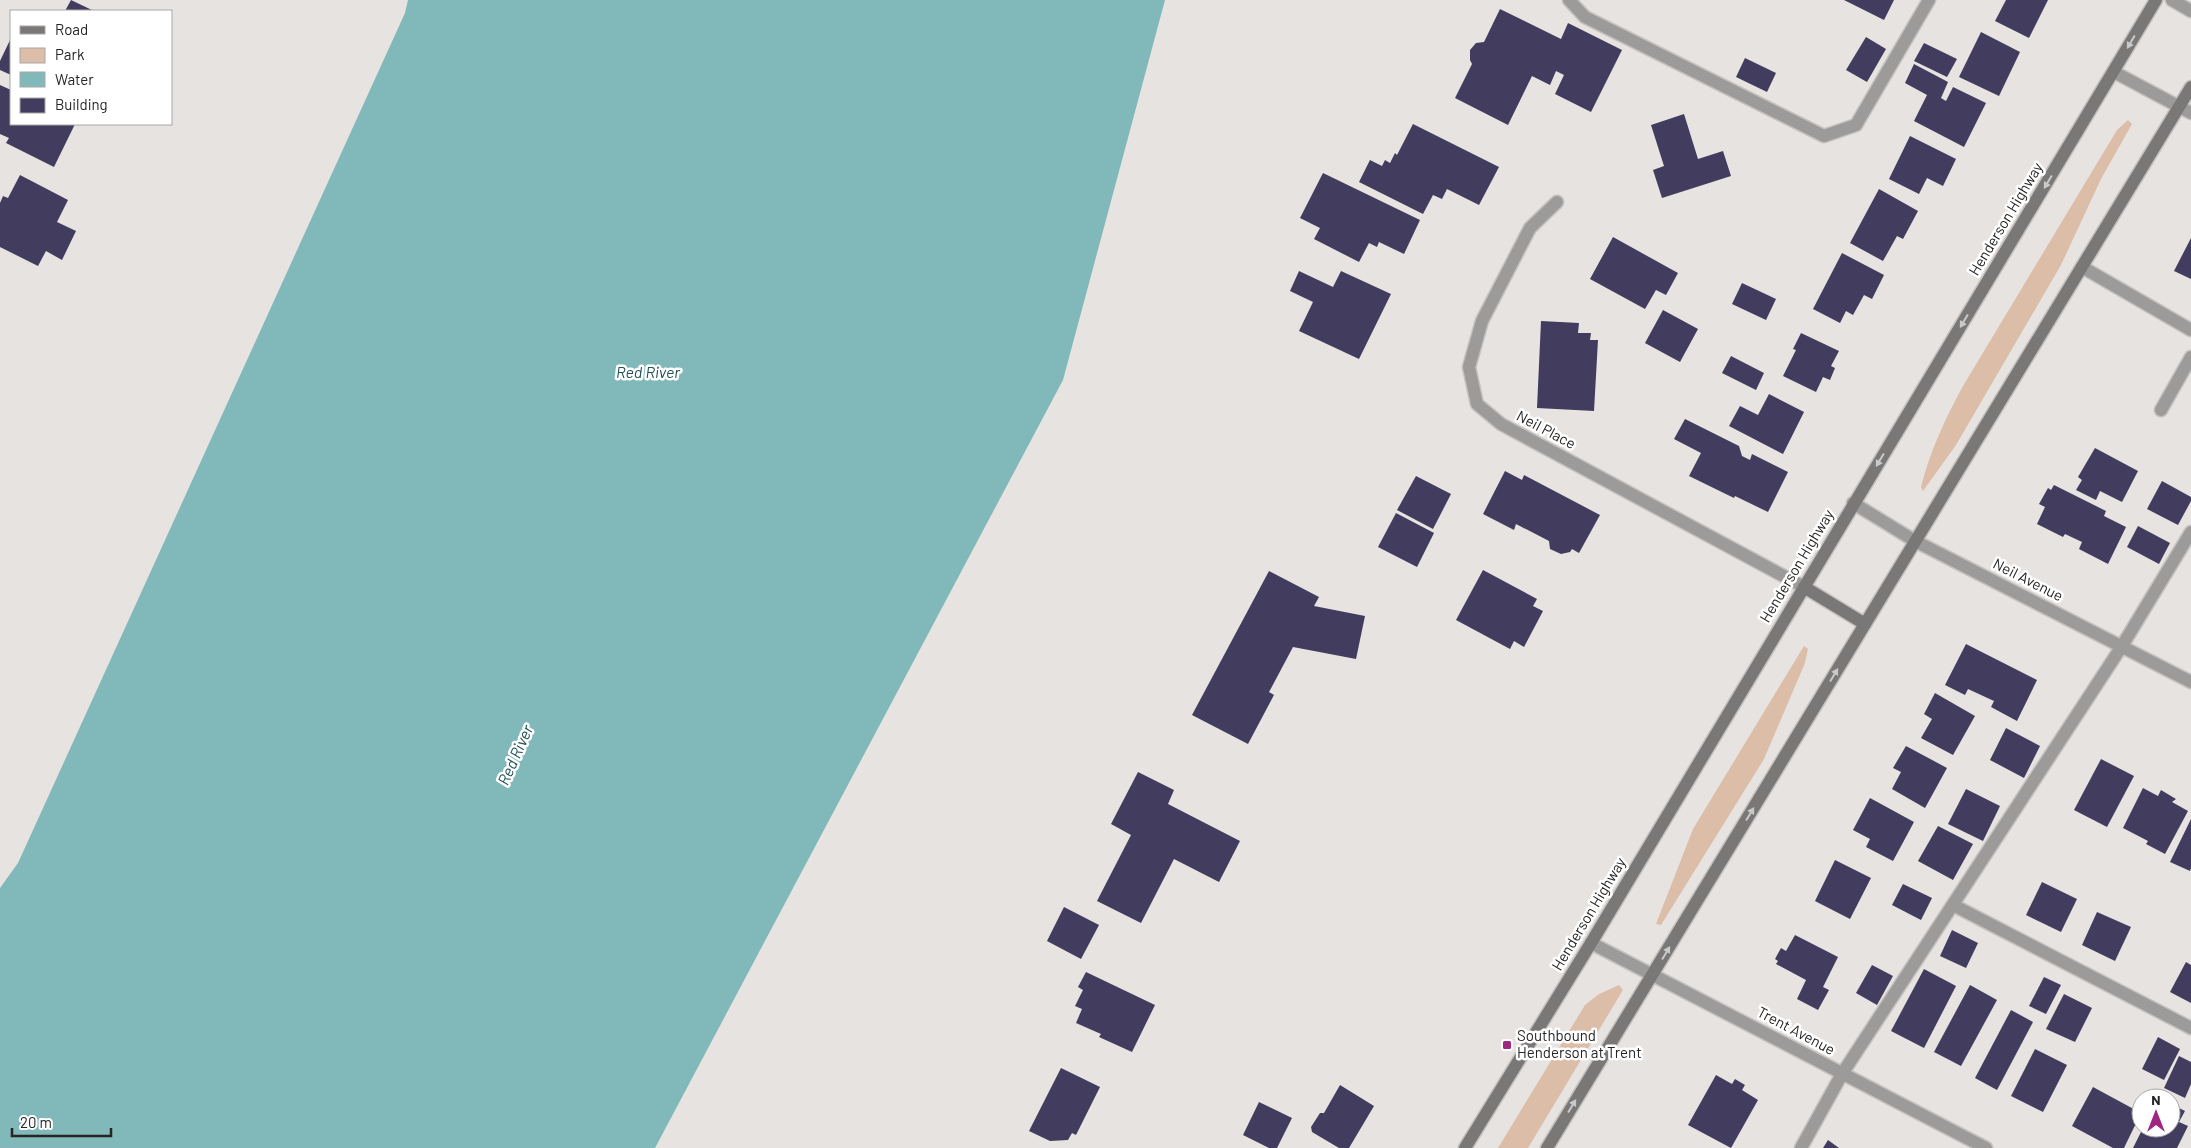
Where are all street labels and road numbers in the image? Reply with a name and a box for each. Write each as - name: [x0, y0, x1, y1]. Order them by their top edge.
- street label: Henderson Highway: [1964, 159, 2046, 278]
- street label: Neil Place: [1514, 406, 1579, 452]
- street label: Henderson Highway: [1755, 506, 1837, 625]
- street label: Neil Avenue: [1990, 554, 2066, 604]
- street label: Henderson Highway: [1547, 854, 1629, 973]
- street label: Trent Avenue: [1755, 1002, 1838, 1058]

